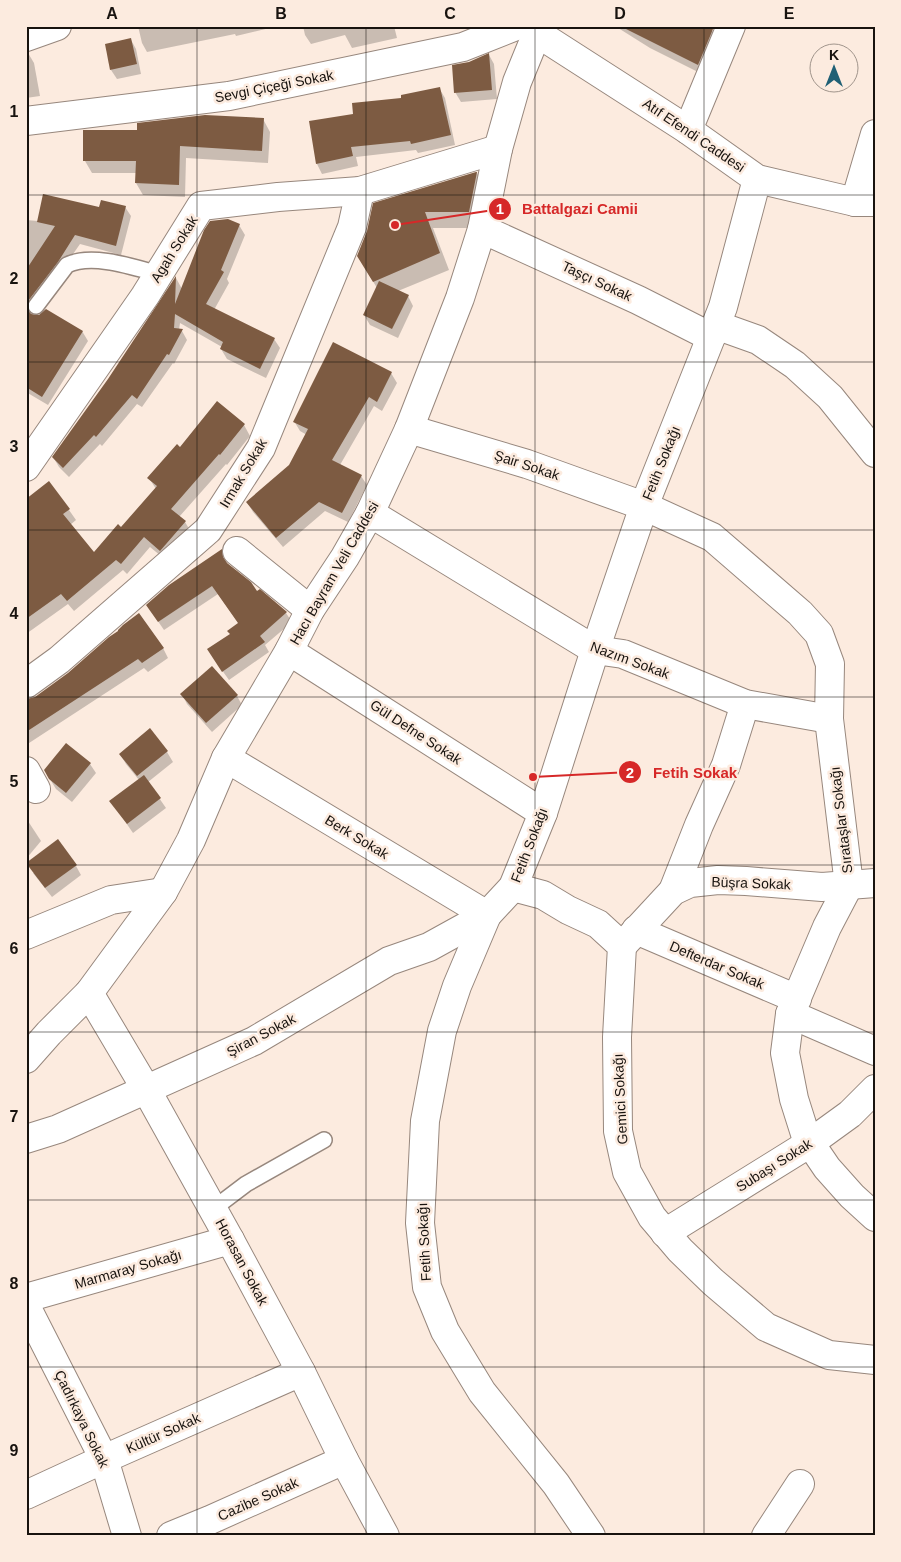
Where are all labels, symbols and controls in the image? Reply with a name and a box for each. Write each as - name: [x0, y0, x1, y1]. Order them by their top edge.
- text: A: [106, 5, 118, 22]
- text: B: [275, 5, 287, 22]
- text: C: [444, 5, 456, 22]
- text: D: [614, 5, 626, 22]
- text: E: [784, 5, 795, 22]
- north arrow: [808, 42, 858, 92]
- text: K: [829, 47, 839, 63]
- street label: Sevgi Çiçeği Sokak: [213, 66, 336, 105]
- street label: Atıf Efendi Caddesi: [640, 95, 748, 175]
- text: 1: [10, 103, 19, 120]
- callout: Battalgazi Camii: [488, 194, 648, 224]
- text: 1: [496, 200, 504, 217]
- text: Battalgazi Camii: [522, 200, 638, 217]
- street label: Agah Sokak: [147, 212, 201, 285]
- street label: Taşçı Sokak: [559, 258, 635, 305]
- text: 2: [10, 270, 19, 287]
- street label: Fetih Sokağı: [639, 424, 683, 502]
- street label: Irmak Sokak: [216, 435, 270, 510]
- text: 3: [10, 438, 19, 455]
- street label: Şair Sokak: [492, 447, 563, 483]
- street label: Hacı Bayram Veli Caddesi: [286, 499, 382, 647]
- text: 4: [10, 605, 19, 622]
- street label: Nazım Sokak: [588, 638, 673, 682]
- street label: Gül Defne Sokak: [367, 696, 466, 768]
- callout: Fetih Sokak: [618, 757, 747, 787]
- text: 2: [626, 764, 634, 781]
- text: Fetih Sokak: [653, 764, 738, 781]
- street label: Sırataşlar Sokağı: [827, 766, 855, 874]
- text: 5: [10, 773, 19, 790]
- street label: Fetih Sokağı: [507, 805, 551, 885]
- street label: Berk Sokak: [322, 812, 393, 863]
- street label: Büşra Sokak: [711, 874, 792, 892]
- street label: Defterdar Sokak: [667, 938, 768, 993]
- text: 6: [10, 940, 19, 957]
- street label: Şiran Sokak: [224, 1010, 299, 1060]
- street label: Gemici Sokağı: [610, 1053, 630, 1145]
- text: 7: [10, 1108, 19, 1125]
- street label: Subaşı Sokak: [733, 1135, 816, 1195]
- street label: Fetih Sokağı: [414, 1202, 434, 1282]
- street label: Horasan Sokak: [212, 1216, 272, 1309]
- street label: Marmaray Sokağı: [73, 1246, 183, 1292]
- text: 8: [10, 1275, 19, 1292]
- street label: Çadırkaya Sokak: [51, 1368, 113, 1471]
- street label: Kültür Sokak: [123, 1409, 203, 1456]
- text: 9: [10, 1442, 19, 1459]
- street label: Cazibe Sokak: [215, 1474, 302, 1524]

